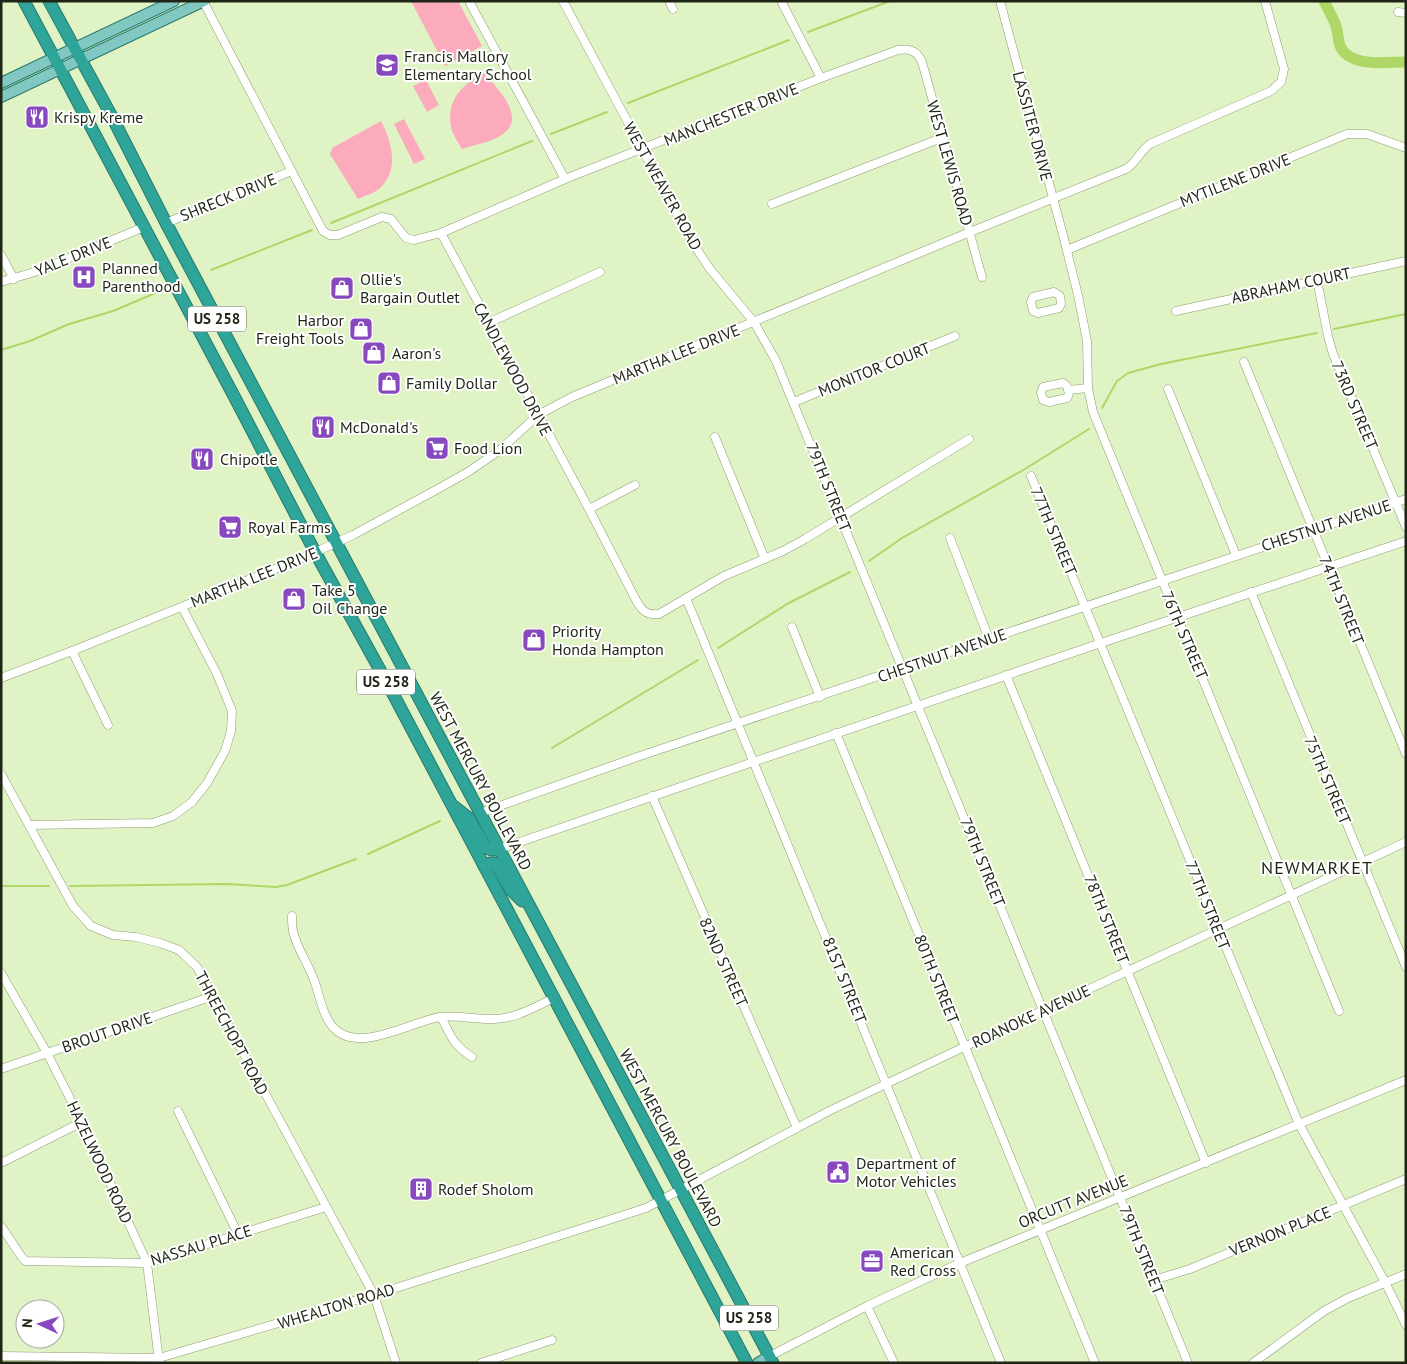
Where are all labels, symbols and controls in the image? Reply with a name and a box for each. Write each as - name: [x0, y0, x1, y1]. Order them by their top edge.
- place label: Francis Mallory Elementary School: [404, 46, 532, 84]
- school or university icon: Francis Mallory Elementary School: [374, 52, 400, 78]
- street label: LASSITER DRIVE: [1009, 69, 1057, 183]
- street label: MANCHESTER DRIVE: [661, 78, 801, 150]
- street label: WEST LEWIS ROAD: [923, 98, 977, 228]
- restaurant icon: Krispy Kreme: [24, 104, 50, 130]
- place label: Krispy Kreme: [54, 107, 143, 127]
- street label: WEST WEAVER ROAD: [619, 118, 707, 254]
- street label: MYTILENE DRIVE: [1177, 149, 1293, 211]
- street label: SHRECK DRIVE: [177, 169, 279, 225]
- street label: YALE DRIVE: [32, 232, 114, 280]
- place label: Planned Parenthood: [102, 258, 181, 296]
- street label: ABRAHAM COURT: [1229, 263, 1353, 307]
- hospital icon: Planned Parenthood: [71, 264, 97, 290]
- place label: Ollie's Bargain Outlet: [360, 269, 460, 307]
- shop icon: Ollie's Bargain Outlet: [329, 275, 355, 301]
- street label: CANDLEWOOD DRIVE: [469, 299, 557, 439]
- road number: US 258: [188, 306, 246, 332]
- place label: Harbor Freight Tools: [256, 310, 345, 348]
- shop icon: Harbor Freight Tools: [348, 316, 374, 342]
- street label: MARTHA LEE DRIVE: [610, 319, 742, 389]
- street label: MONITOR COURT: [815, 337, 933, 401]
- shop icon: Aaron's: [361, 340, 387, 366]
- place label: Aaron's: [392, 343, 442, 363]
- street label: 73RD STREET: [1327, 358, 1383, 453]
- shop icon: Family Dollar: [376, 370, 402, 396]
- place label: Family Dollar: [406, 373, 498, 393]
- restaurant icon: McDonald's: [310, 414, 336, 440]
- place label: McDonald's: [340, 417, 418, 437]
- supermarket icon: Food Lion: [424, 435, 450, 461]
- place label: Food Lion: [454, 438, 522, 458]
- street label: 79TH STREET: [802, 440, 856, 535]
- restaurant icon: Chipotle: [189, 446, 215, 472]
- place label: Chipotle: [220, 449, 278, 469]
- street label: 77TH STREET: [1026, 484, 1082, 578]
- street label: CHESTNUT AVENUE: [1259, 495, 1393, 555]
- supermarket icon: Royal Farms: [217, 514, 243, 540]
- place label: Royal Farms: [248, 517, 331, 537]
- street label: MARTHA LEE DRIVE: [188, 542, 320, 612]
- street label: 74TH STREET: [1315, 553, 1369, 648]
- place label: Take 5 Oil Change: [312, 580, 387, 618]
- shop icon: Take 5 Oil Change: [281, 586, 307, 612]
- street label: 76TH STREET: [1157, 588, 1213, 682]
- place label: Priority Honda Hampton: [552, 621, 664, 659]
- street label: CHESTNUT AVENUE: [875, 624, 1009, 686]
- shop icon: Priority Honda Hampton: [521, 627, 547, 653]
- road number: US 258: [357, 670, 415, 694]
- street label: WEST MERCURY BOULEVARD: [425, 688, 537, 874]
- street label: 75TH STREET: [1300, 733, 1356, 827]
- street label: 79TH STREET: [956, 815, 1010, 910]
- district label: NEWMARKET: [1261, 856, 1373, 879]
- street label: 77TH STREET: [1181, 858, 1235, 953]
- street label: 78TH STREET: [1080, 872, 1134, 967]
- street label: 82ND STREET: [695, 914, 753, 1010]
- street label: 80TH STREET: [910, 932, 964, 1027]
- street label: 81ST STREET: [819, 934, 871, 1026]
- street label: THREECHOPT ROAD: [191, 968, 273, 1098]
- street label: ROANOKE AVENUE: [968, 980, 1094, 1052]
- street label: BROUT DRIVE: [59, 1007, 155, 1057]
- street label: WEST MERCURY BOULEVARD: [615, 1045, 727, 1231]
- street label: HAZELWOOD ROAD: [63, 1097, 137, 1227]
- place label: Department of Motor Vehicles: [856, 1153, 957, 1191]
- public building icon: Department of Motor Vehicles: [825, 1159, 851, 1185]
- street label: ORCUTT AVENUE: [1015, 1170, 1131, 1232]
- building icon: Rodef Sholom: [408, 1176, 434, 1202]
- place label: Rodef Sholom: [438, 1179, 534, 1199]
- street label: VERNON PLACE: [1225, 1202, 1334, 1261]
- street label: 79TH STREET: [1115, 1203, 1169, 1298]
- street label: NASSAU PLACE: [148, 1220, 254, 1270]
- place label: American Red Cross: [890, 1242, 956, 1280]
- office icon: American Red Cross: [859, 1248, 885, 1274]
- street label: WHEALTON ROAD: [275, 1279, 397, 1333]
- north arrow: [15, 1299, 65, 1349]
- road number: US 258: [720, 1306, 778, 1330]
- text: N: [18, 1318, 36, 1328]

